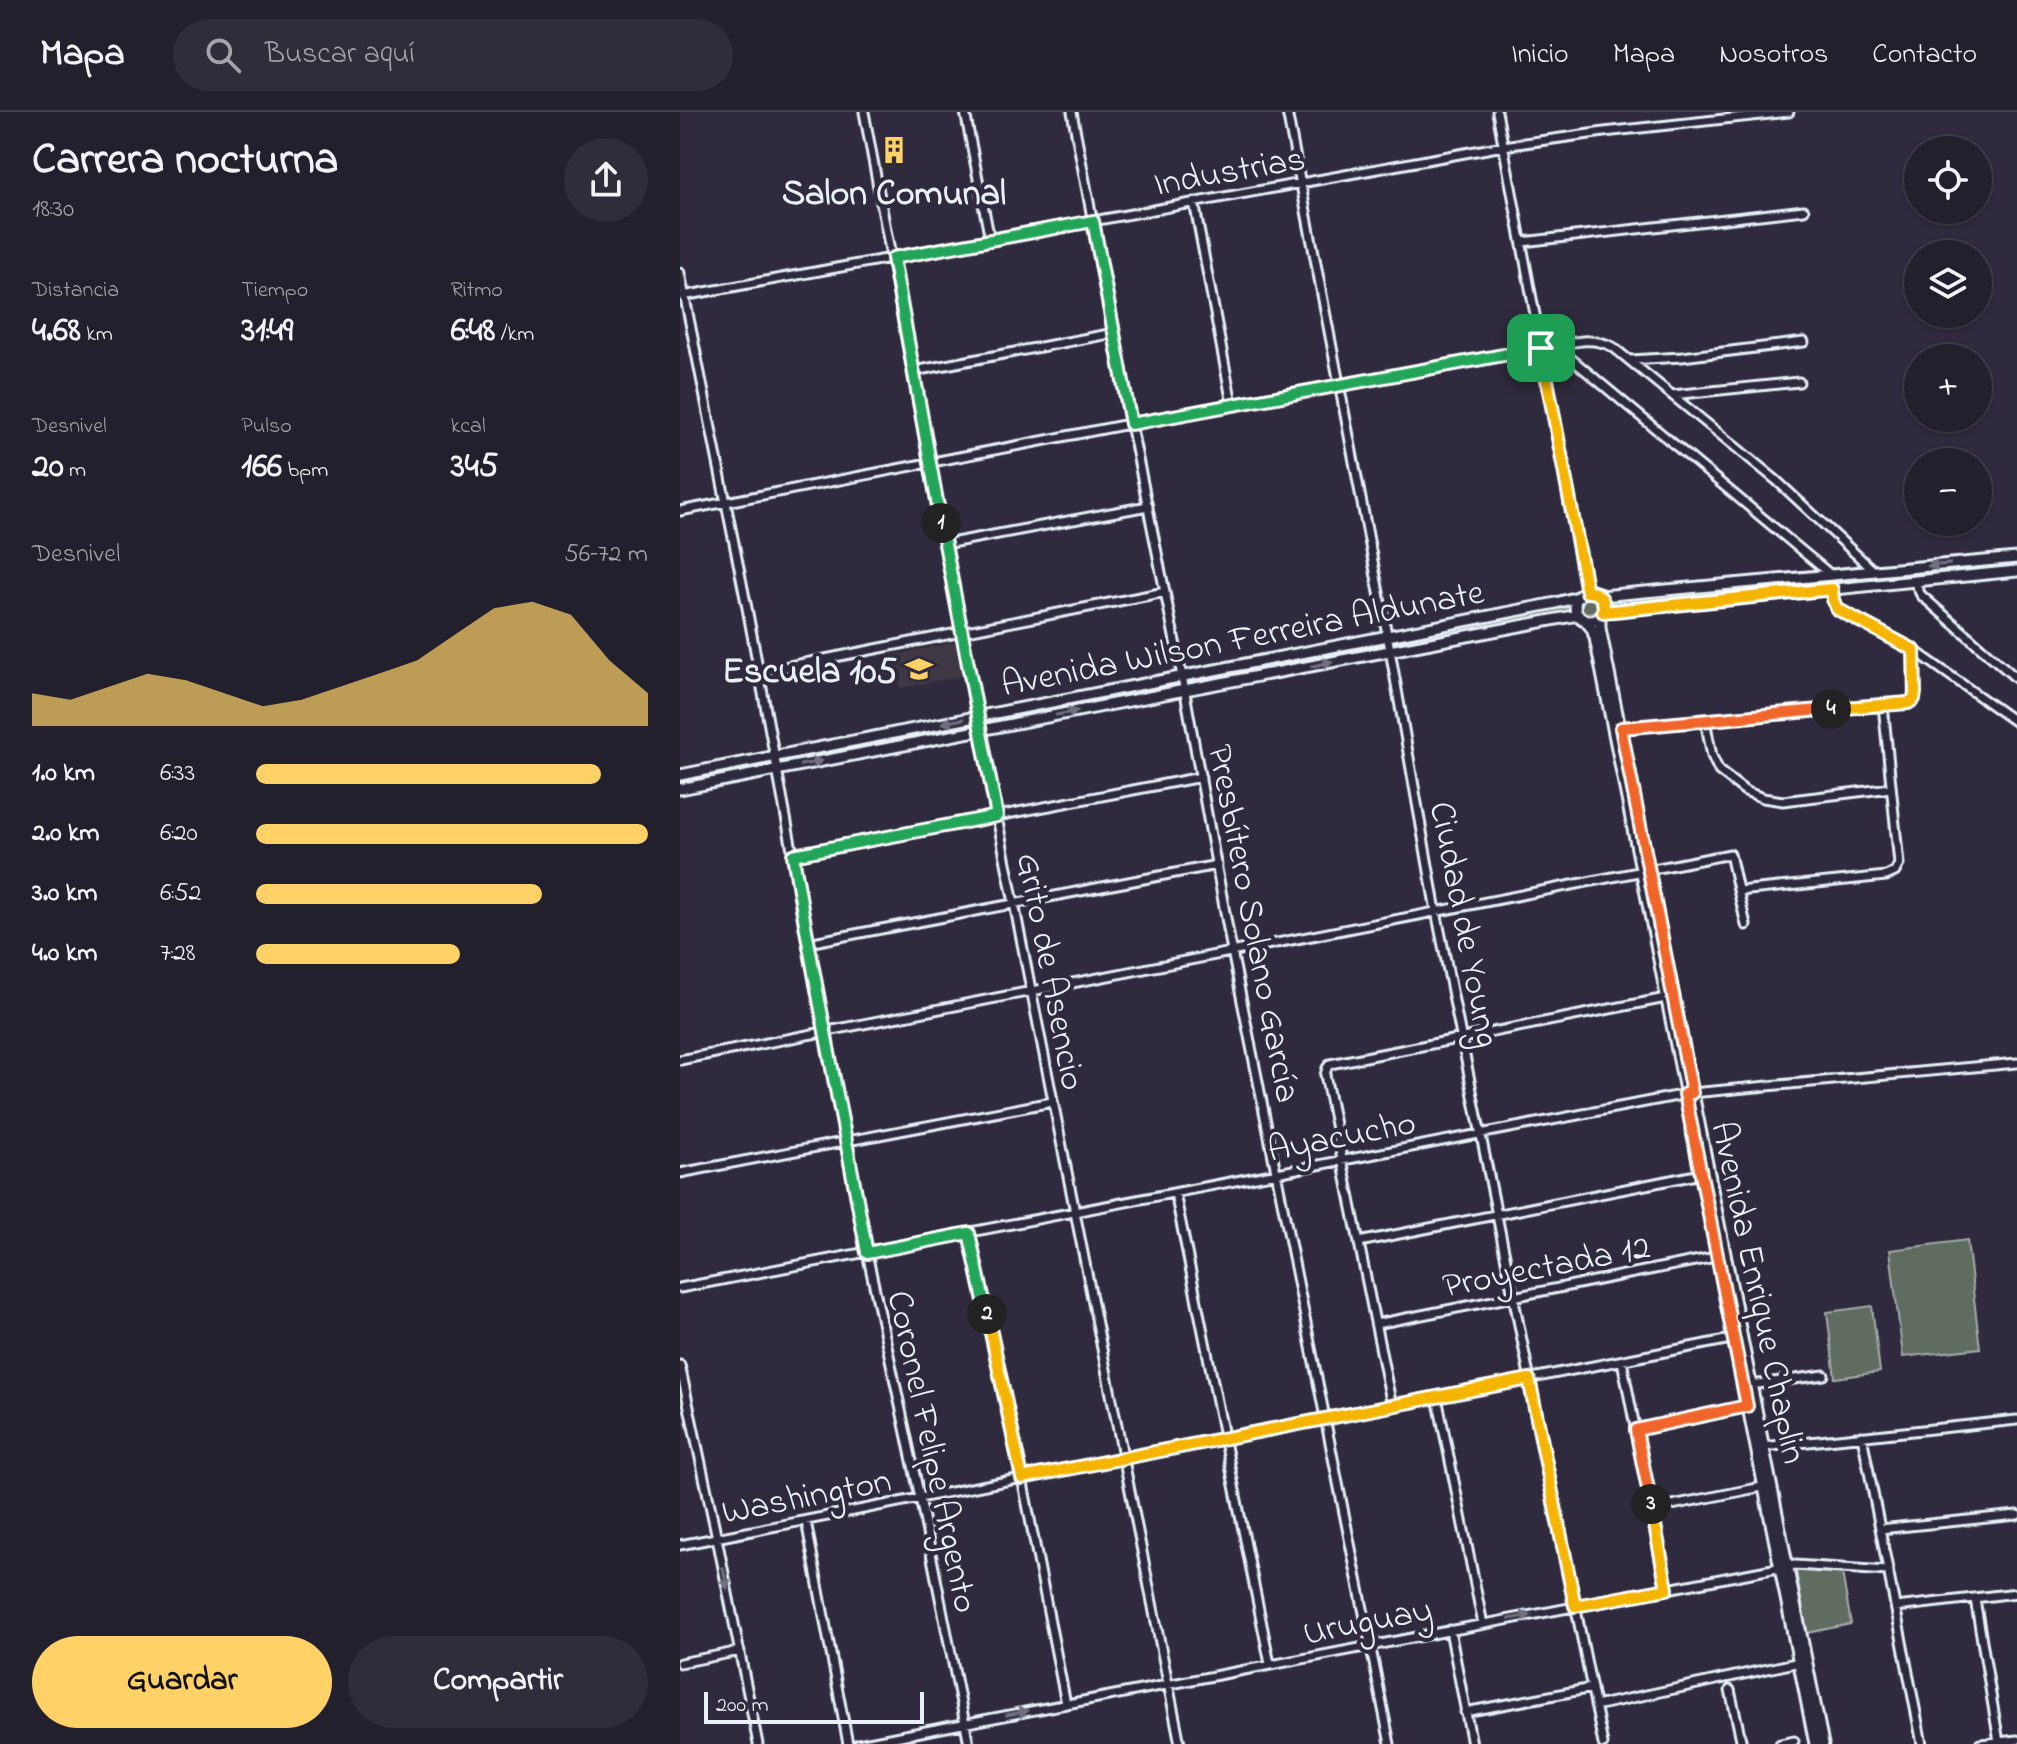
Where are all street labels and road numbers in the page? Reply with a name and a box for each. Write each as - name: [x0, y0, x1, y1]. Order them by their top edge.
- street label: Industrias: [1150, 134, 1310, 213]
- street label: Avenida Wilson Ferreira Aldunate: [997, 567, 1490, 713]
- street label: Presbítero Solano García: [1191, 740, 1312, 1107]
- street label: Ciudad de Young: [1413, 797, 1512, 1052]
- street label: Grito de Asencio: [1000, 849, 1098, 1095]
- street label: Ayacucho: [1263, 1098, 1420, 1179]
- street label: Avenida Enrique Chaplin: [1694, 1117, 1819, 1469]
- street label: Proyectada 12: [1439, 1222, 1655, 1314]
- street label: Coronel Felipe Argento: [871, 1286, 991, 1618]
- street label: Washington: [717, 1456, 896, 1541]
- street label: Uruguay: [1299, 1585, 1437, 1662]

